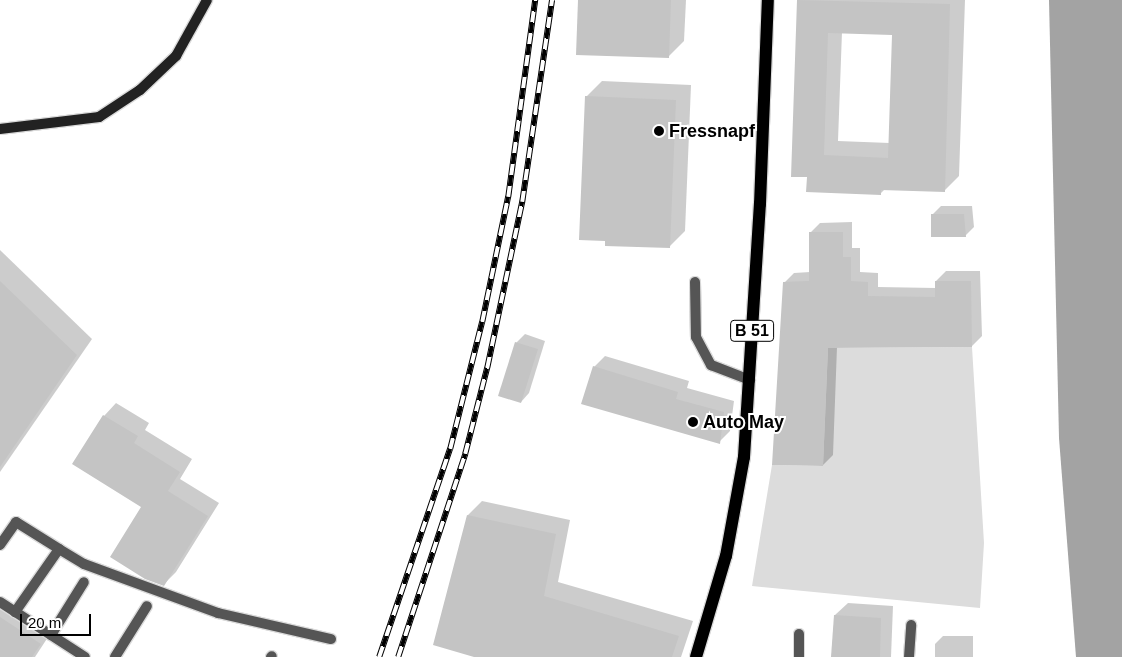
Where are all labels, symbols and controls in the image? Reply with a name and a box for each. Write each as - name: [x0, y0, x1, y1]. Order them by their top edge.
- place label: Fressnapf: [669, 120, 755, 142]
- marker: Fressnapf: [653, 125, 665, 137]
- road number: B 51: [730, 318, 774, 344]
- place label: Auto May: [703, 411, 784, 433]
- marker: Auto May: [687, 416, 699, 428]
- scale bar: [22, 604, 94, 636]
- text: 20 m: [28, 614, 61, 631]

